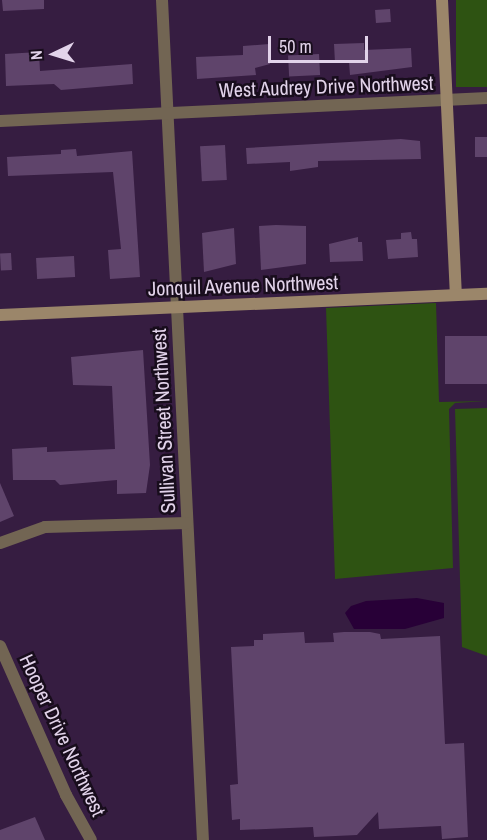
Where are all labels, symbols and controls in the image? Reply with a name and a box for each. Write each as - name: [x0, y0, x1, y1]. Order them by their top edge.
- north arrow: [24, 24, 84, 84]
- scale bar: [271, 24, 372, 62]
- text: 50 m: [279, 34, 312, 59]
- text: N: [25, 50, 47, 61]
- street label: West Audrey Drive Northwest: [218, 70, 434, 102]
- street label: Jonquil Avenue Northwest: [147, 270, 339, 300]
- street label: Sullivan Street Northwest: [146, 328, 180, 514]
- street label: Hooper Drive Northwest: [15, 650, 111, 820]

